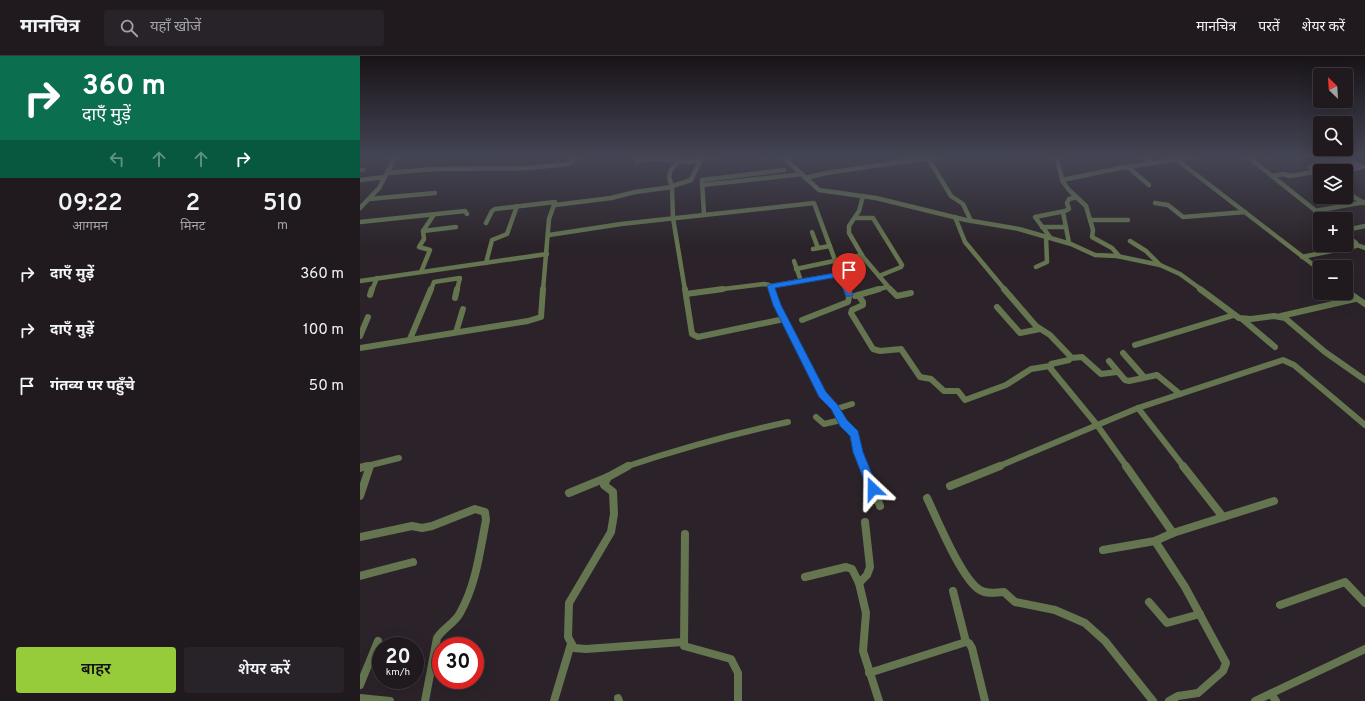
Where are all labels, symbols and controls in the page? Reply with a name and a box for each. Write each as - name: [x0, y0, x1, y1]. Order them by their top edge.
- search box: [104, 10, 384, 46]
- text: मानचित्र: [20, 15, 80, 39]
- icon: search: [118, 17, 140, 39]
- text: यहाँ खोजें: [150, 18, 201, 37]
- text: मानचित्र: [1196, 19, 1236, 36]
- text: परतें: [1258, 19, 1280, 36]
- text: शेयर करें: [1302, 19, 1345, 36]
- north arrow: [1313, 68, 1353, 108]
- map controls: [1313, 68, 1353, 300]
- text: 360 m: [82, 69, 166, 105]
- icon: right: [16, 72, 68, 124]
- text: दाएँ मुड़ें: [82, 104, 131, 127]
- button: search: [1313, 116, 1353, 156]
- icon: left: [106, 148, 128, 170]
- icon: ahead: [148, 148, 170, 170]
- icon: ahead: [190, 148, 212, 170]
- icon: right: [232, 148, 254, 170]
- button: layers: [1313, 164, 1353, 204]
- text: 09:22: [57, 189, 123, 219]
- text: 2: [185, 189, 200, 219]
- text: 510: [263, 189, 302, 219]
- button: +: [1313, 212, 1353, 252]
- text: m: [277, 218, 288, 234]
- text: आगमन: [72, 219, 108, 235]
- text: मिनट: [180, 219, 205, 235]
- pin: [832, 253, 866, 294]
- icon: arrive: [838, 259, 860, 281]
- button: −: [1313, 260, 1353, 300]
- icon: right: [16, 263, 38, 285]
- text: दाएँ मुड़ें: [50, 265, 94, 284]
- text: 360 m: [300, 265, 344, 284]
- icon: right: [16, 319, 38, 341]
- text: दाएँ मुड़ें: [50, 321, 94, 340]
- text: 100 m: [303, 321, 344, 340]
- icon: arrive: [16, 375, 38, 397]
- text: गंतव्य पर पहुँचे: [50, 377, 135, 396]
- text: 50 m: [309, 377, 344, 396]
- position arrow: [852, 468, 894, 510]
- speed limit sign: 30: [432, 637, 484, 689]
- text: 20: [385, 645, 411, 671]
- button: बाहर: [16, 647, 176, 693]
- button: शेयर करें: [184, 647, 344, 693]
- text: km/h: [386, 666, 410, 679]

